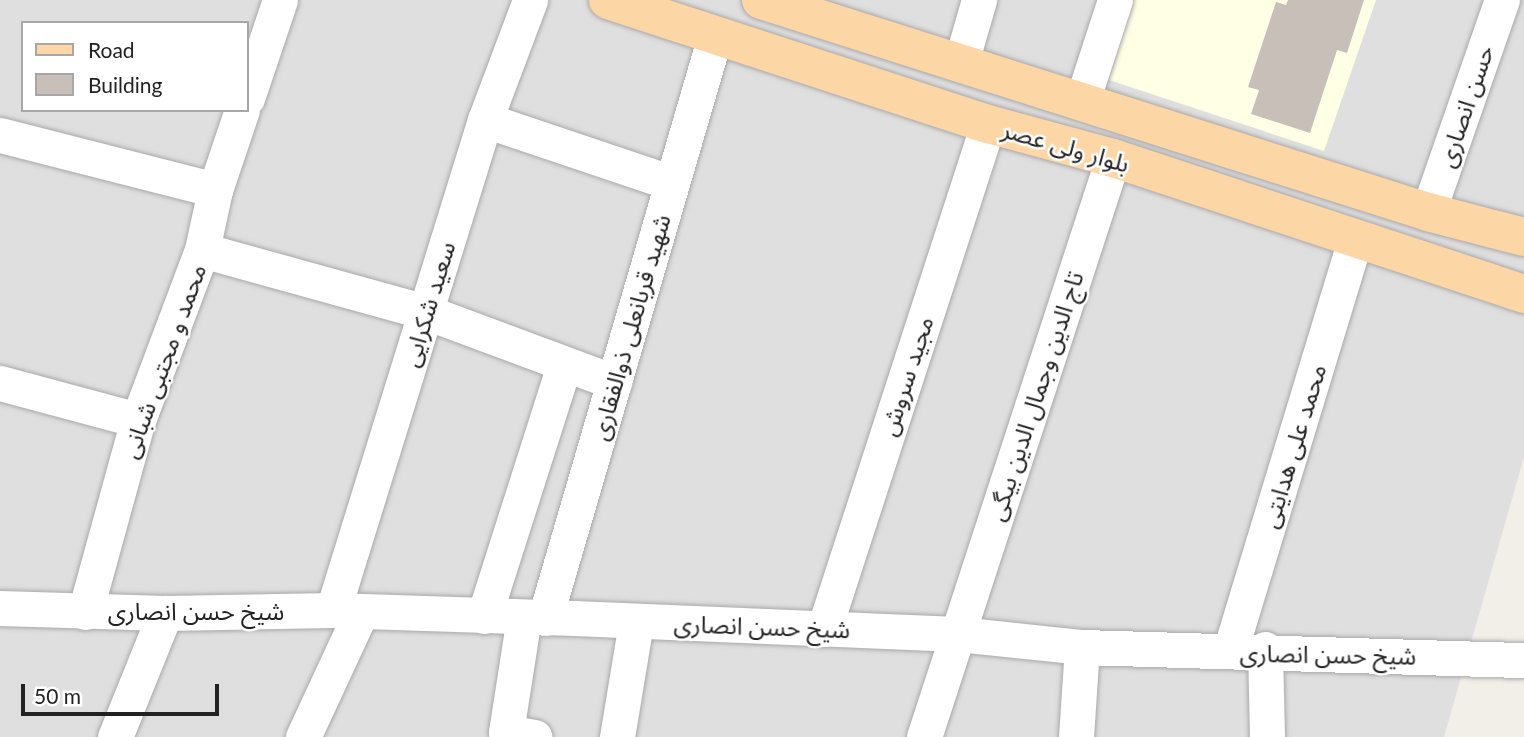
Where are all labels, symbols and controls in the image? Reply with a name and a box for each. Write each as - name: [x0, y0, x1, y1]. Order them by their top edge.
- legend: [21, 21, 248, 112]
- text: Road: [88, 37, 135, 62]
- street label: حسن انصاری: [1431, 41, 1499, 171]
- text: Building: [88, 72, 163, 97]
- street label: بلوار ولی عصر: [999, 114, 1133, 178]
- street label: شهید قربانعلی ذوالفقاری: [584, 211, 676, 443]
- street label: سعید شکرایی: [395, 238, 461, 370]
- street label: محمد و مجتبی شبانی: [114, 260, 212, 462]
- street label: تاج الدین وجمال الدین بیگی: [981, 268, 1089, 524]
- street label: مجید سروش: [873, 313, 939, 439]
- street label: محمد علی هدایتی: [1254, 361, 1332, 531]
- street label: شیخ حسن انصاری: [108, 597, 284, 625]
- street label: شیخ حسن انصاری: [673, 609, 851, 643]
- street label: شیخ حسن انصاری: [1239, 638, 1417, 670]
- scale bar: [24, 670, 222, 714]
- text: 50 m: [34, 683, 81, 708]

